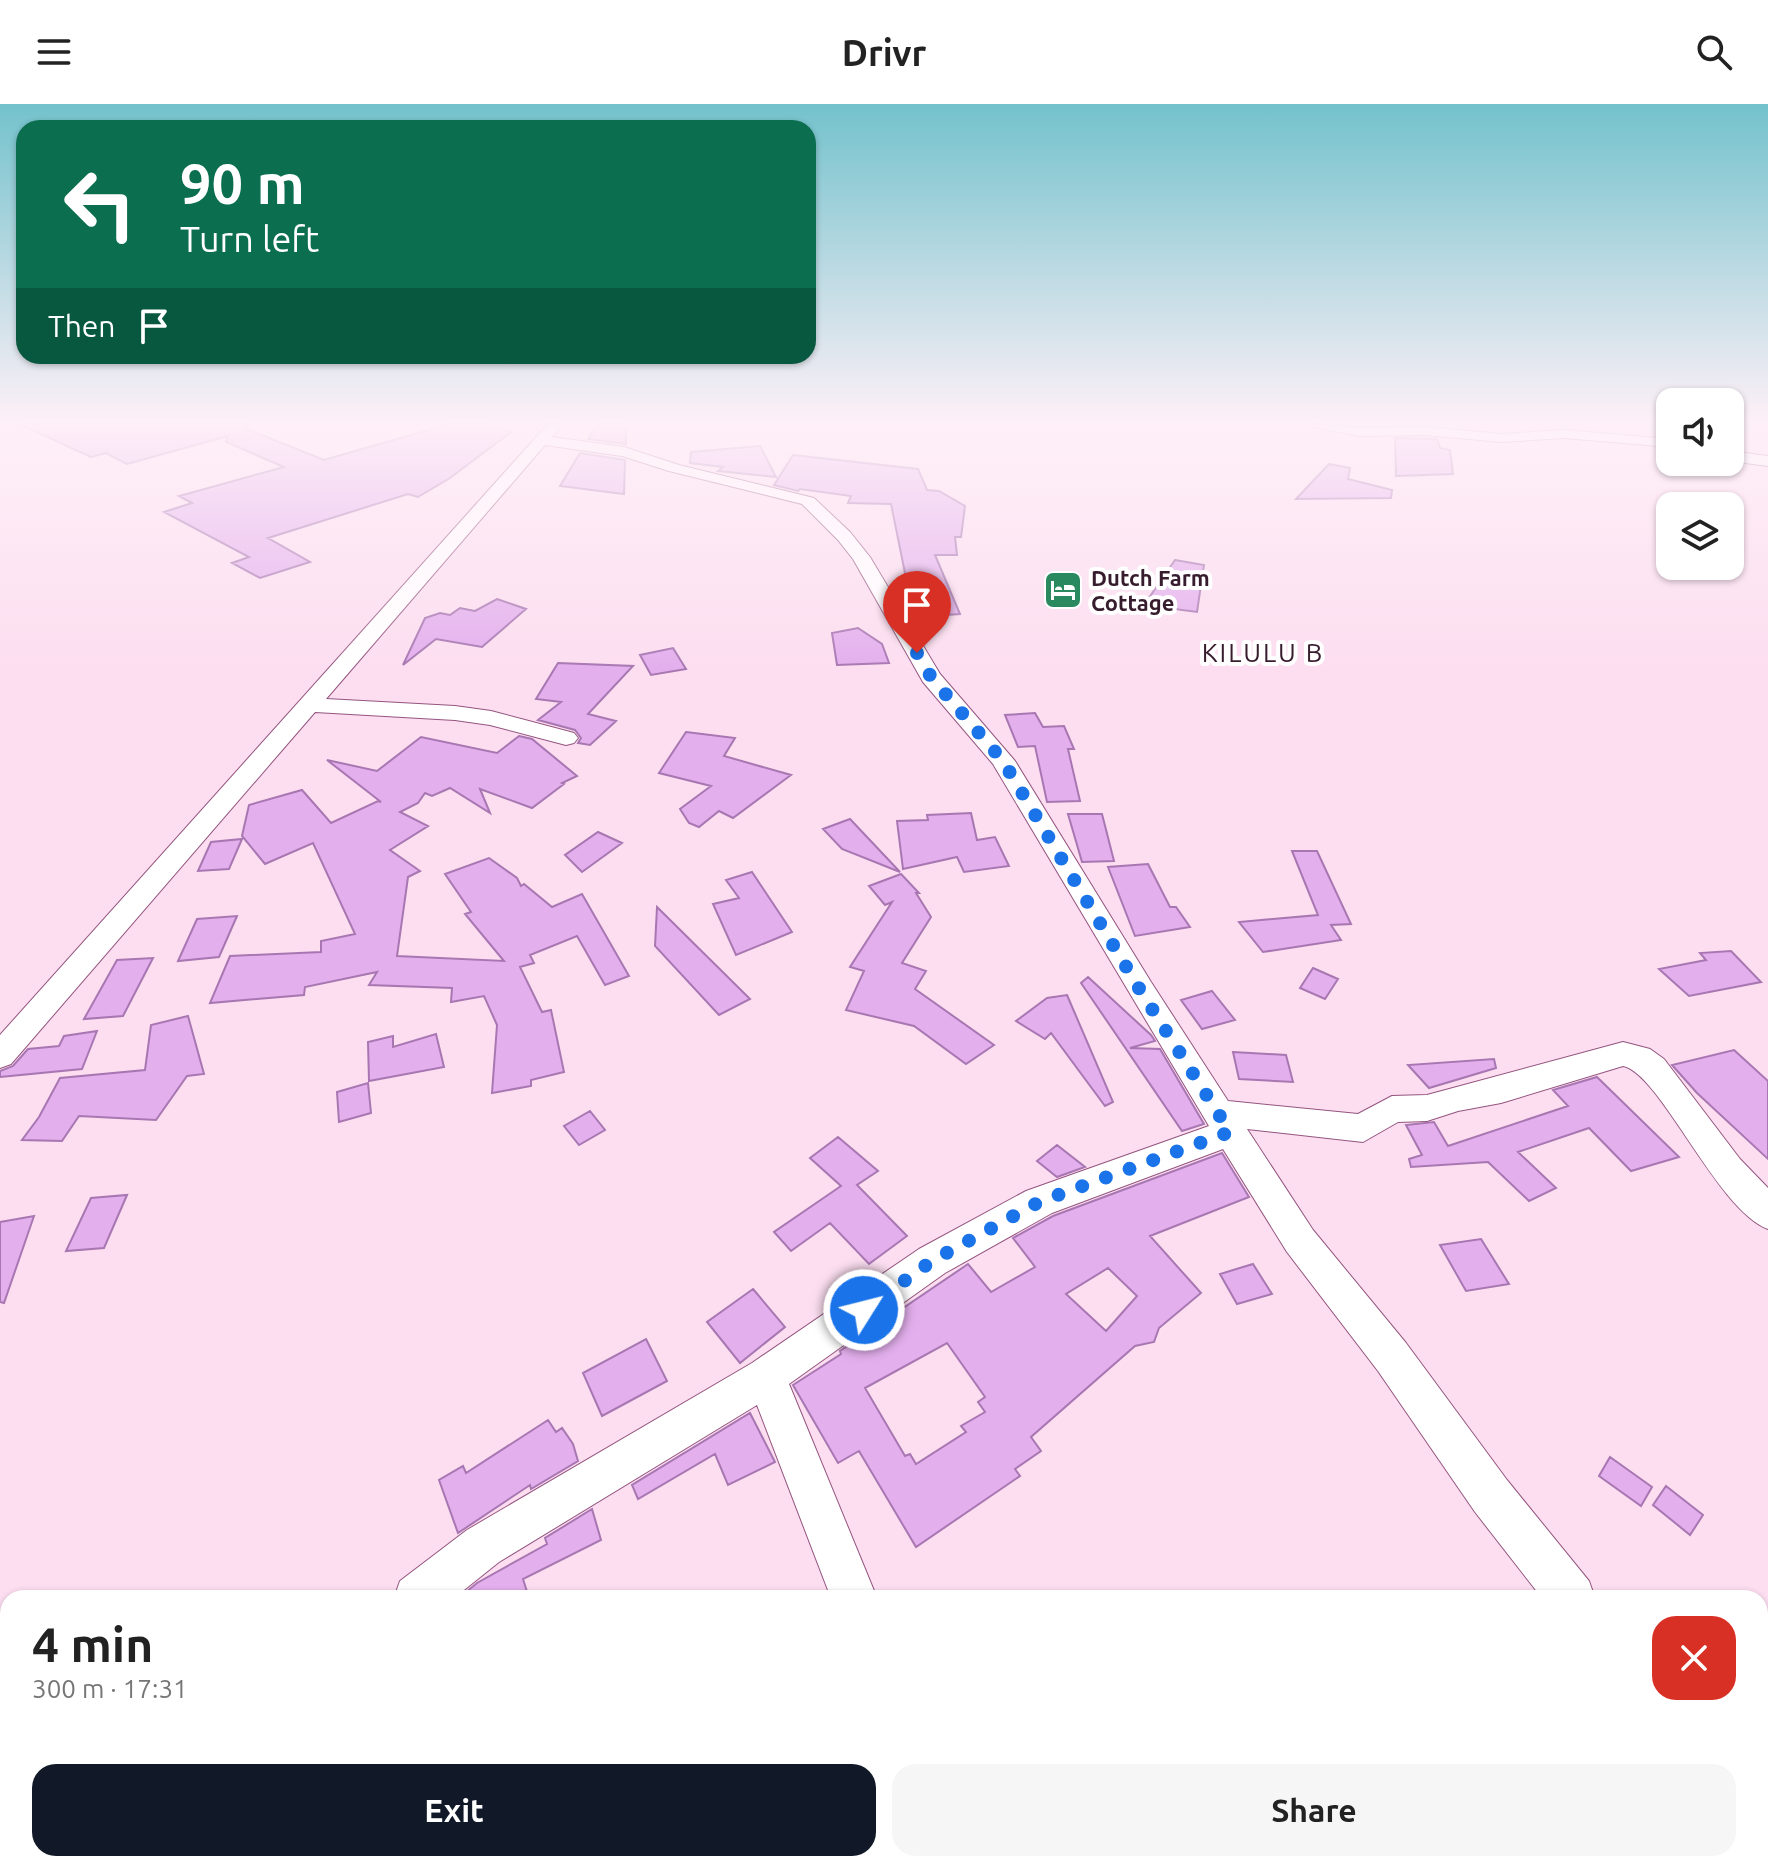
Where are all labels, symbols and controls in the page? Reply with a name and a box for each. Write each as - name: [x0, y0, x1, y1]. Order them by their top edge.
- icon: menu: [32, 30, 76, 74]
- icon: search: [1692, 30, 1736, 74]
- text: Drivr: [842, 32, 926, 73]
- icon: left: [48, 152, 152, 256]
- text: 90 m: [180, 152, 305, 215]
- text: Turn left: [180, 218, 319, 259]
- icon: arrive: [132, 304, 176, 348]
- text: Then: [48, 309, 116, 343]
- map controls: [1656, 388, 1744, 580]
- button: sound: [1656, 388, 1744, 476]
- button: layers: [1656, 492, 1744, 580]
- place label: Dutch Farm Cottage: [1091, 565, 1210, 615]
- hotel icon: Dutch Farm Cottage: [1042, 569, 1084, 611]
- pin: [883, 571, 951, 653]
- icon: arrive: [895, 583, 939, 627]
- district label: KILULU B: [1202, 638, 1324, 667]
- position arrow: [822, 1268, 906, 1352]
- button: close: [1652, 1616, 1736, 1700]
- text: 4 min: [32, 1617, 153, 1671]
- text: 300 m · 17:31: [32, 1674, 188, 1703]
- button: Exit: [32, 1764, 876, 1856]
- button: Share: [892, 1764, 1736, 1856]

